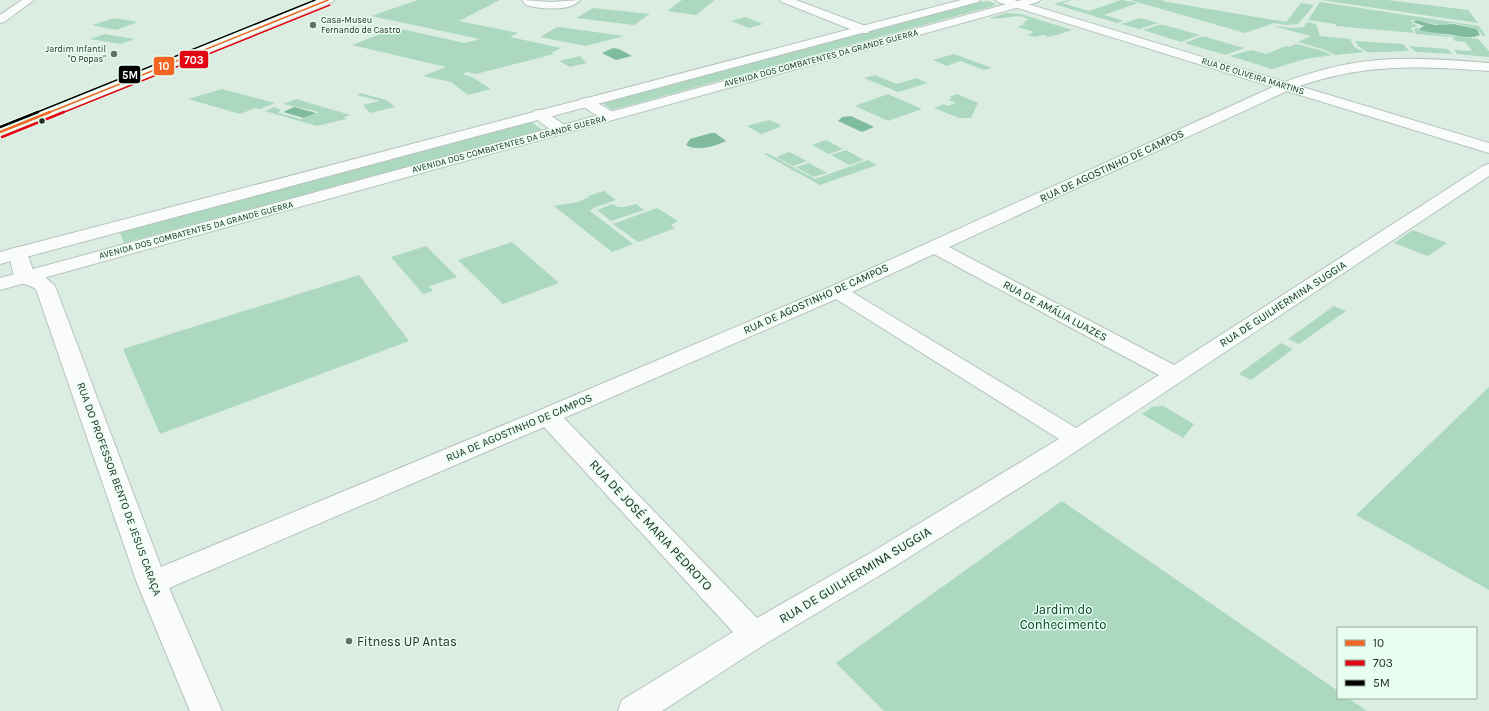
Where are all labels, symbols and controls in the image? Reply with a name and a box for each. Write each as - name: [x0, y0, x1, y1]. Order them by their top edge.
- place label: Casa-Museu Fernando de Castro: [321, 15, 400, 35]
- marker: Casa-Museu Fernando de Castro: [308, 20, 318, 30]
- street label: AVENIDA DOS COMBATENTES DA GRANDE GUERRA: [723, 27, 919, 89]
- place label: Jardim Infantil "O Popas": [46, 44, 106, 64]
- marker: Jardim Infantil "O Popas": [109, 49, 119, 59]
- line badge: 703: [179, 50, 209, 69]
- text: 703: [184, 54, 204, 67]
- line badge: 10: [153, 56, 175, 76]
- street label: RUA DE OLIVEIRA MARTINS: [1200, 56, 1306, 96]
- text: 10: [159, 60, 169, 73]
- line badge: 5M: [118, 65, 141, 84]
- text: 5M: [122, 69, 138, 82]
- street label: AVENIDA DOS COMBATENTES DA GRANDE GUERRA: [411, 113, 607, 175]
- unlabelled marker: [37, 116, 47, 126]
- street label: RUA DE AGOSTINHO DE CAMPOS: [1038, 127, 1186, 205]
- street label: AVENIDA DOS COMBATENTES DA GRANDE GUERRA: [98, 199, 294, 261]
- street label: RUA DE GUILHERMINA SUGGIA: [1217, 258, 1349, 350]
- street label: RUA DE AGOSTINHO DE CAMPOS: [741, 261, 891, 337]
- street label: RUA DE AMÁLIA LUAZES: [1001, 276, 1110, 344]
- street label: RUA DO PROFESSOR BENTO DE JESUS CARAÇA: [74, 381, 164, 598]
- street label: RUA DE AGOSTINHO DE CAMPOS: [444, 391, 594, 465]
- street label: RUA DE JOSÉ MARIA PEDROTO: [587, 455, 717, 593]
- street label: RUA DE GUILHERMINA SUGGIA: [776, 523, 934, 626]
- park label: Jardim do Conhecimento: [1020, 602, 1106, 632]
- legend: [1337, 627, 1477, 699]
- place label: Fitness UP Antas: [357, 634, 457, 649]
- marker: Fitness UP Antas: [344, 636, 354, 646]
- text: 10: [1373, 636, 1384, 650]
- text: 703: [1373, 656, 1393, 670]
- text: 5M: [1373, 676, 1390, 690]

